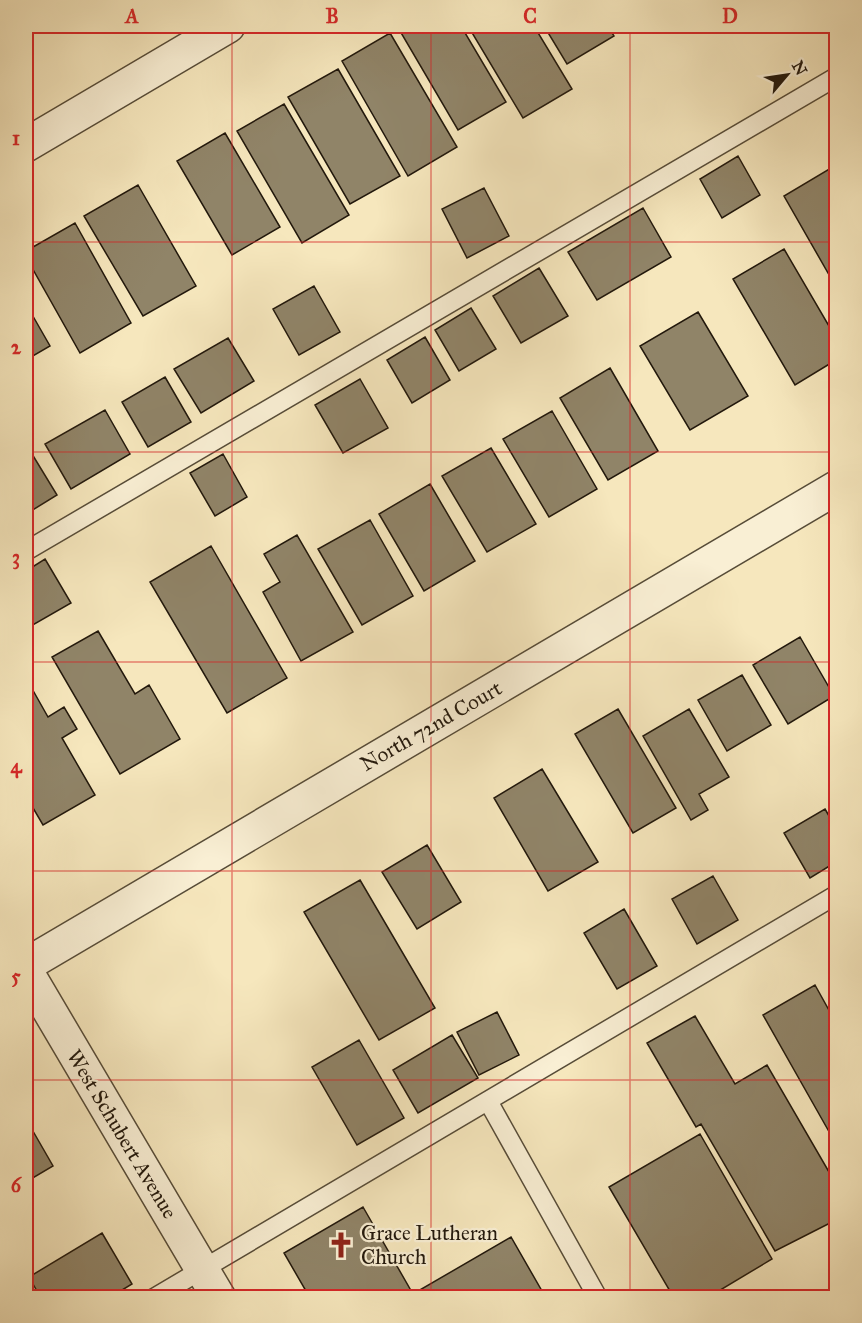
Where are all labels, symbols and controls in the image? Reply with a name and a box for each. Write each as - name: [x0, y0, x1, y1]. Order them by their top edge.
- text: A: [123, 4, 139, 28]
- text: B: [325, 4, 339, 28]
- text: C: [523, 4, 537, 28]
- text: D: [722, 4, 738, 28]
- north arrow: [757, 45, 817, 105]
- text: N: [788, 57, 811, 79]
- text: 1: [12, 126, 20, 150]
- text: 2: [11, 335, 22, 359]
- text: 3: [12, 545, 20, 570]
- street label: North 72nd Court: [356, 675, 507, 777]
- text: 4: [10, 754, 22, 779]
- text: 5: [11, 964, 21, 988]
- street label: West Schubert Avenue: [61, 1045, 183, 1224]
- text: 6: [11, 1173, 23, 1197]
- place label: Grace Lutheran Church: [361, 1220, 498, 1270]
- church icon: Grace Lutheran Church: [326, 1230, 356, 1260]

